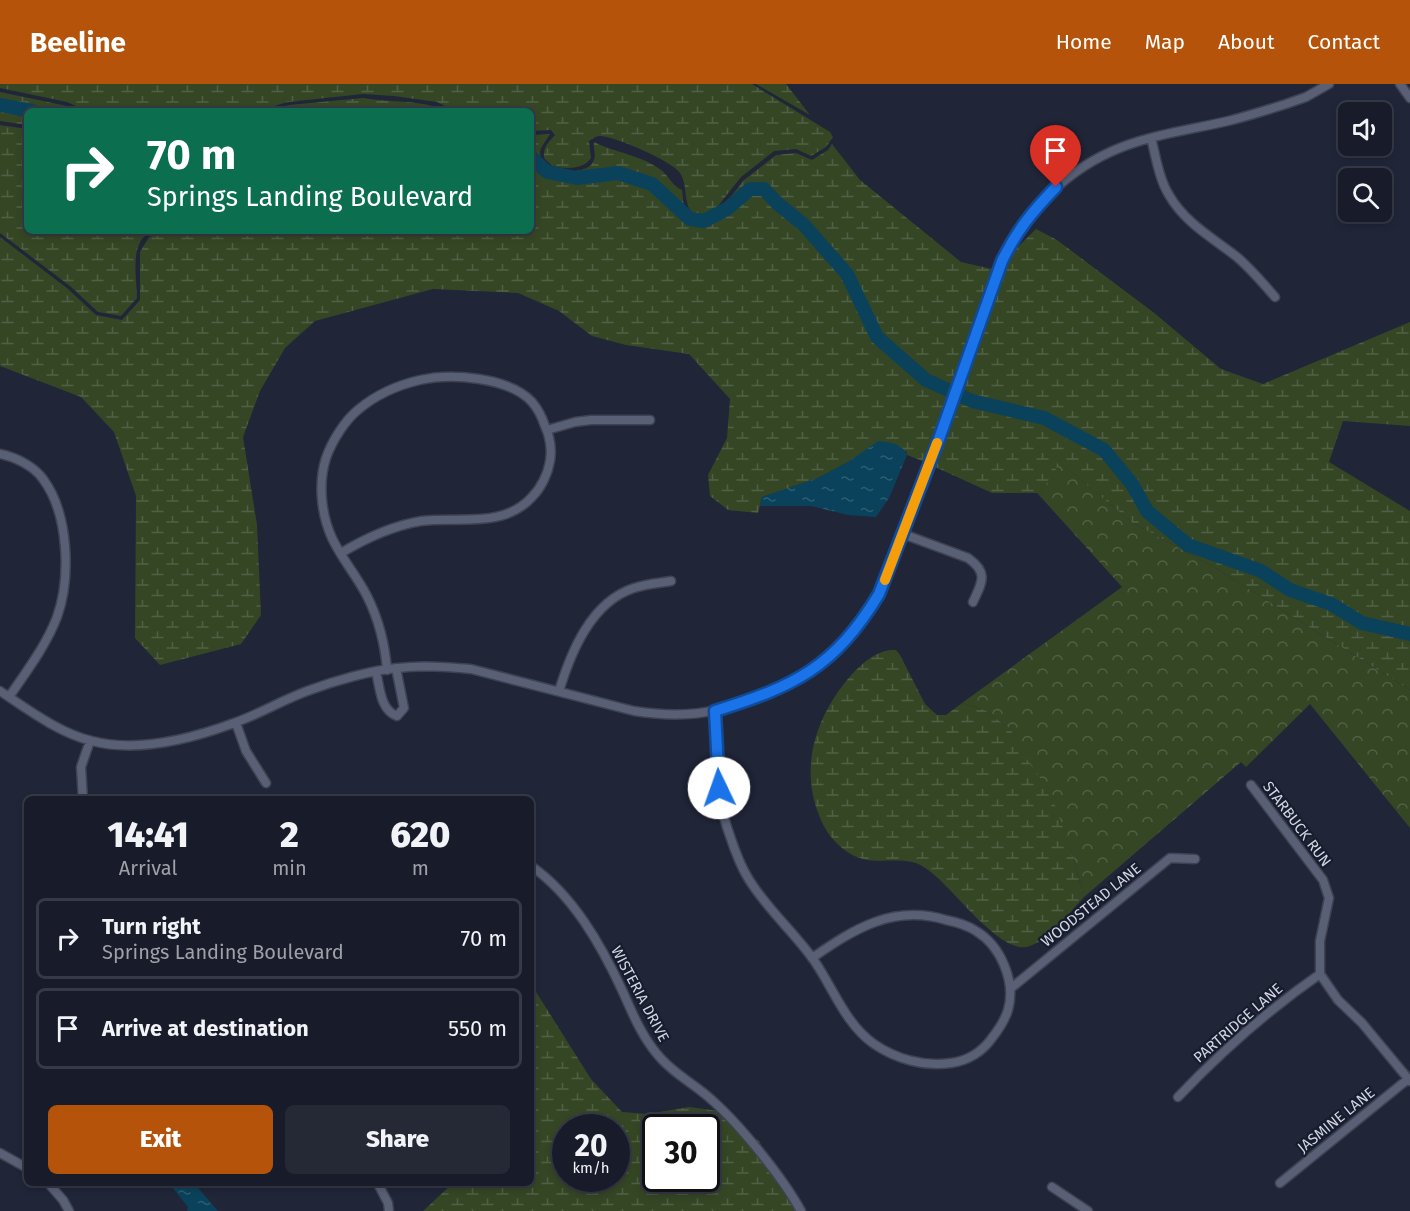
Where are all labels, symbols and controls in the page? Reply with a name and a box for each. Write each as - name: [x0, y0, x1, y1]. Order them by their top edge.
- text: Beeline: [30, 26, 126, 59]
- text: Home: [1056, 29, 1112, 55]
- text: Map: [1145, 29, 1185, 55]
- text: About: [1218, 29, 1275, 55]
- text: Contact: [1308, 29, 1380, 55]
- map controls: [1338, 102, 1392, 222]
- button: sound: [1338, 102, 1392, 156]
- pin: [1030, 125, 1081, 187]
- text: 70 m: [147, 130, 236, 180]
- icon: right: [48, 132, 126, 210]
- icon: arrive: [1039, 134, 1072, 167]
- button: search: [1338, 168, 1392, 222]
- text: Springs Landing Boulevard: [147, 181, 473, 213]
- position arrow: [687, 756, 751, 820]
- street label: STARBUCK RUN: [1259, 778, 1335, 870]
- text: 14:41: [107, 813, 189, 857]
- text: 2: [280, 813, 299, 857]
- text: 620: [390, 813, 450, 857]
- text: Arrival: [119, 856, 177, 880]
- text: min: [272, 856, 307, 880]
- text: m: [412, 856, 429, 880]
- street label: WOODSTEAD LANE: [1038, 859, 1144, 951]
- text: Turn right: [102, 913, 201, 940]
- icon: right: [51, 922, 84, 955]
- text: 70 m: [461, 925, 507, 952]
- text: Springs Landing Boulevard: [102, 940, 344, 964]
- street label: WISTERIA DRIVE: [607, 943, 673, 1045]
- street label: PARTRIDGE LANE: [1190, 979, 1286, 1067]
- icon: arrive: [51, 1012, 84, 1045]
- text: Arrive at destination: [102, 1015, 309, 1042]
- text: 550 m: [448, 1015, 507, 1042]
- street label: JASMINE LANE: [1294, 1083, 1378, 1157]
- button: Exit: [48, 1105, 273, 1174]
- button: Share: [285, 1105, 510, 1174]
- speed limit sign: 30: [642, 1114, 720, 1192]
- text: 20: [574, 1128, 608, 1164]
- text: km/h: [572, 1159, 610, 1177]

